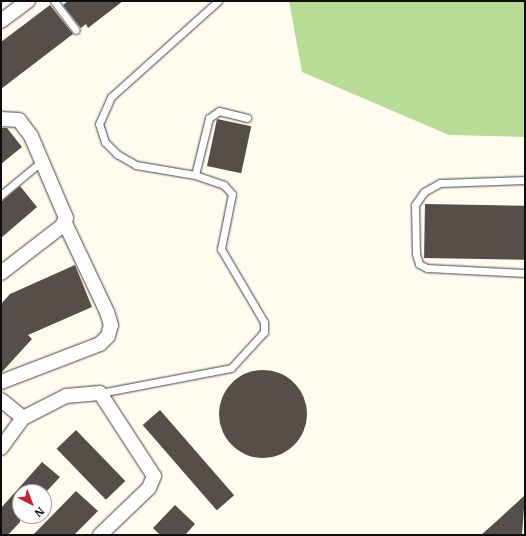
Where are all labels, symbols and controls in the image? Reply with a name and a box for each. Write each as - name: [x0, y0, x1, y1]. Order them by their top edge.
- north arrow: [12, 484, 52, 524]
- text: N: [31, 504, 47, 520]

